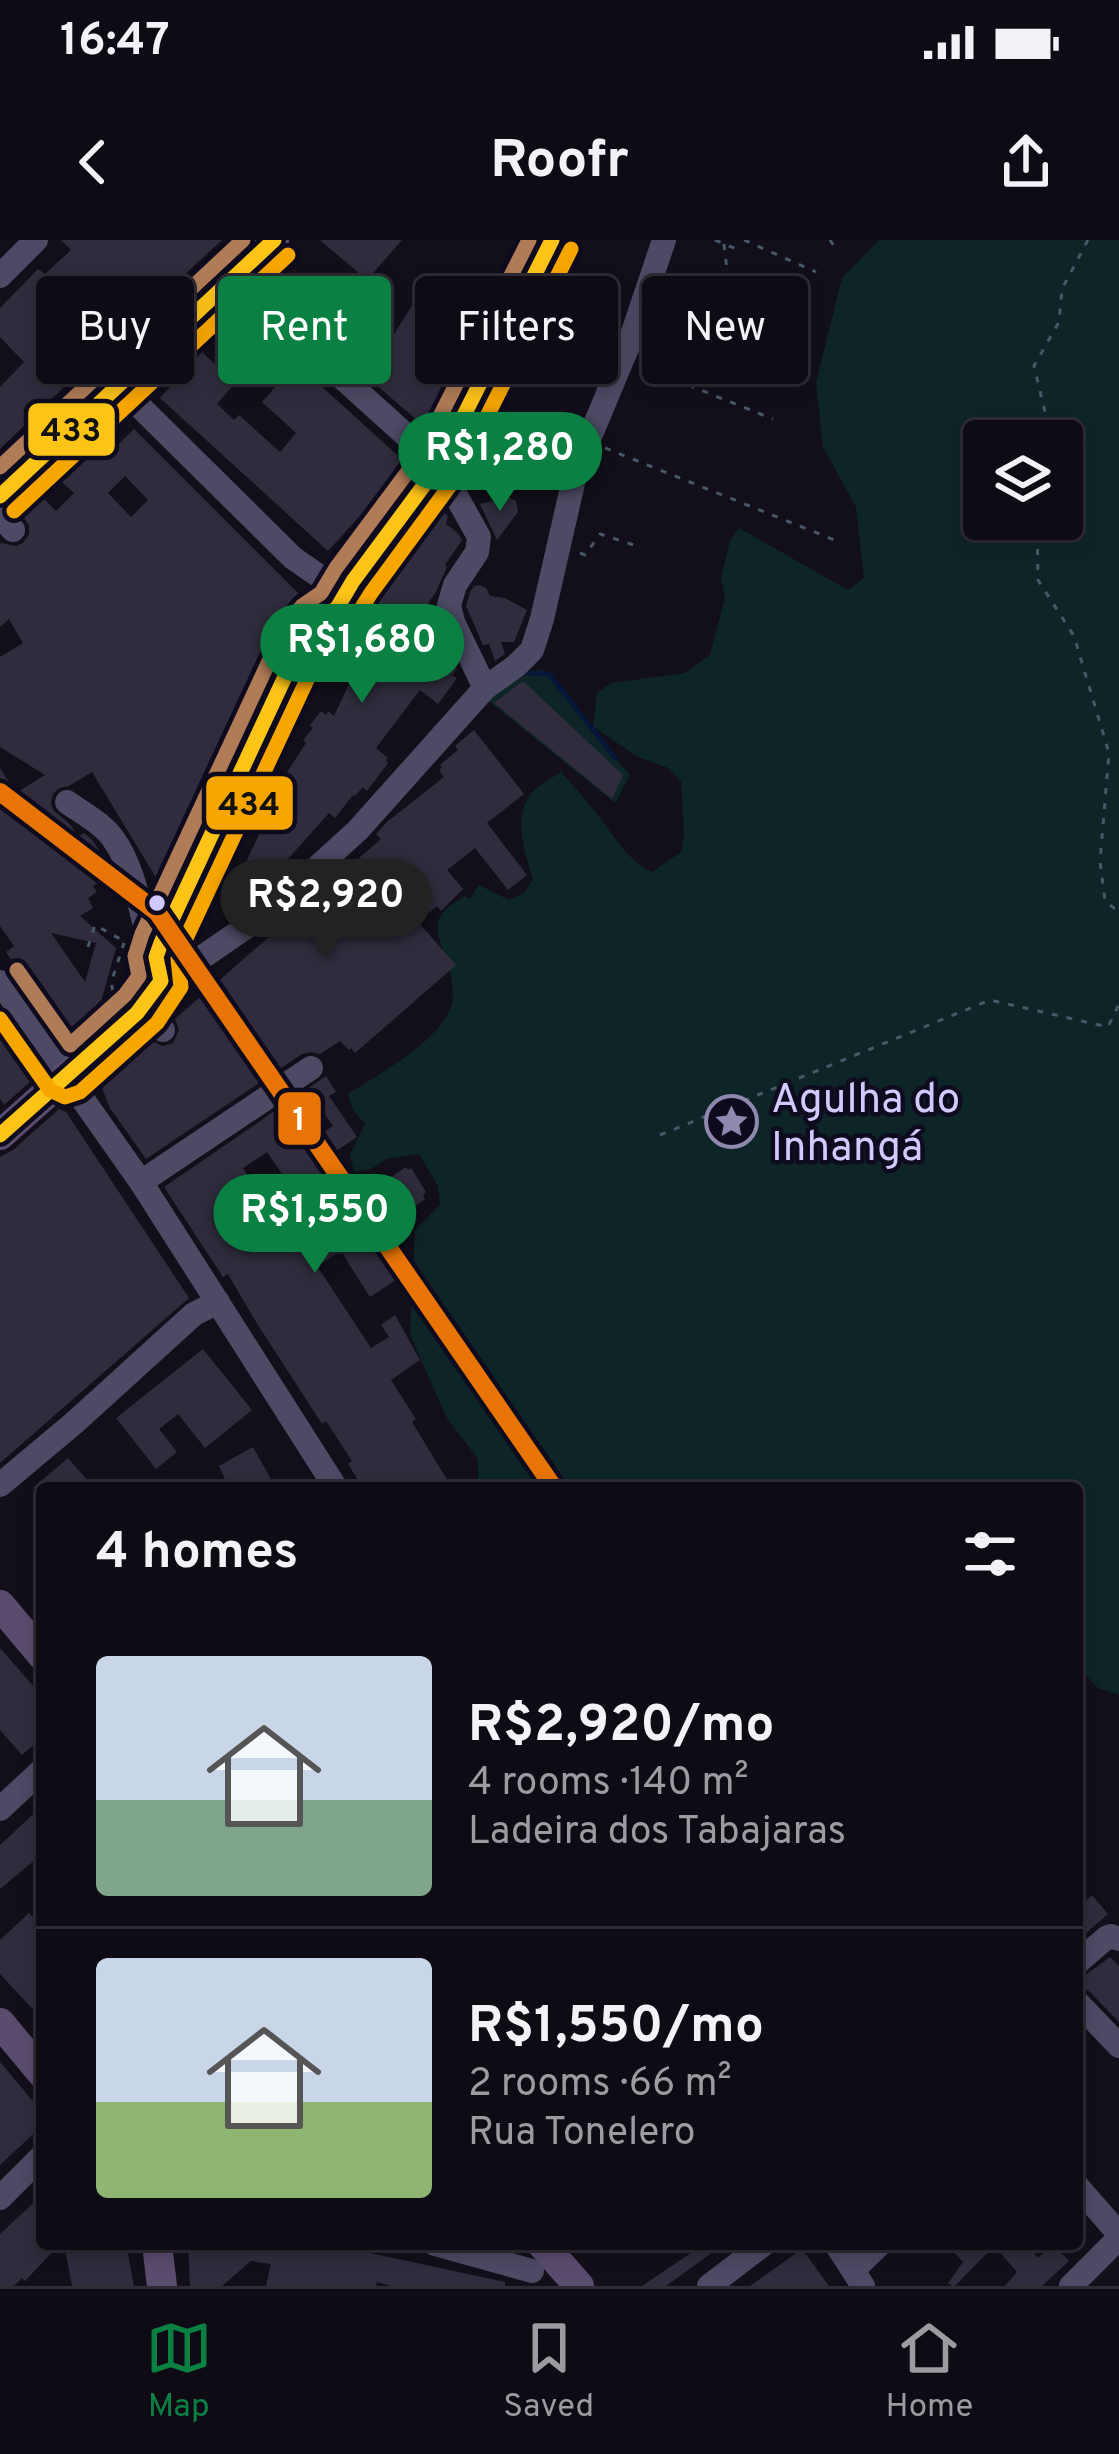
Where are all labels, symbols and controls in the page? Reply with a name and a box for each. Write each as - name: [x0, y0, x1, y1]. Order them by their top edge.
- text: 16:47: [60, 14, 170, 71]
- text: Roofr: [490, 128, 629, 197]
- icon: back: [60, 129, 126, 195]
- icon: share: [993, 129, 1059, 195]
- chip: Buy: [36, 276, 194, 384]
- chip: Rent: [218, 276, 391, 384]
- chip: Filters: [415, 276, 618, 384]
- chip: New: [642, 276, 808, 384]
- line badge: 433: [26, 401, 117, 458]
- text: 433: [41, 412, 101, 454]
- pin: R$1,280: [389, 412, 611, 514]
- map controls: [963, 420, 1083, 540]
- button: layers: [963, 420, 1083, 540]
- text: R$1,280: [425, 426, 575, 475]
- pin: R$1,680: [251, 604, 473, 706]
- text: R$1,680: [287, 618, 437, 667]
- line badge: 434: [204, 774, 295, 832]
- text: 434: [218, 786, 280, 828]
- pin: R$2,920: [215, 859, 437, 961]
- text: R$2,920: [247, 873, 405, 922]
- unlabelled marker: [146, 892, 168, 914]
- place label: Agulha do Inhangá: [771, 1075, 960, 1176]
- line badge: 1: [276, 1090, 323, 1147]
- place icon: Agulha do Inhangá: [704, 1093, 760, 1149]
- text: 1: [292, 1101, 306, 1143]
- pin: R$1,550: [204, 1174, 426, 1276]
- text: R$1,550: [240, 1188, 390, 1237]
- icon: filters: [957, 1521, 1023, 1587]
- text: 4 homes: [96, 1522, 298, 1587]
- text: R$2,920/mo: [468, 1695, 774, 1760]
- icon: home: [192, 1704, 336, 1848]
- text: 4 rooms · 140 m²: [468, 1760, 749, 1809]
- text: Ladeira dos Tabajaras: [468, 1809, 846, 1858]
- text: R$1,550/mo: [468, 1996, 764, 2061]
- icon: home: [192, 2006, 336, 2150]
- text: 2 rooms · 66 m²: [468, 2061, 732, 2110]
- text: Rua Tonelero: [468, 2110, 696, 2159]
- tab: Map: [146, 2315, 212, 2429]
- tab: Saved: [503, 2315, 594, 2429]
- tab: Home: [886, 2315, 973, 2429]

